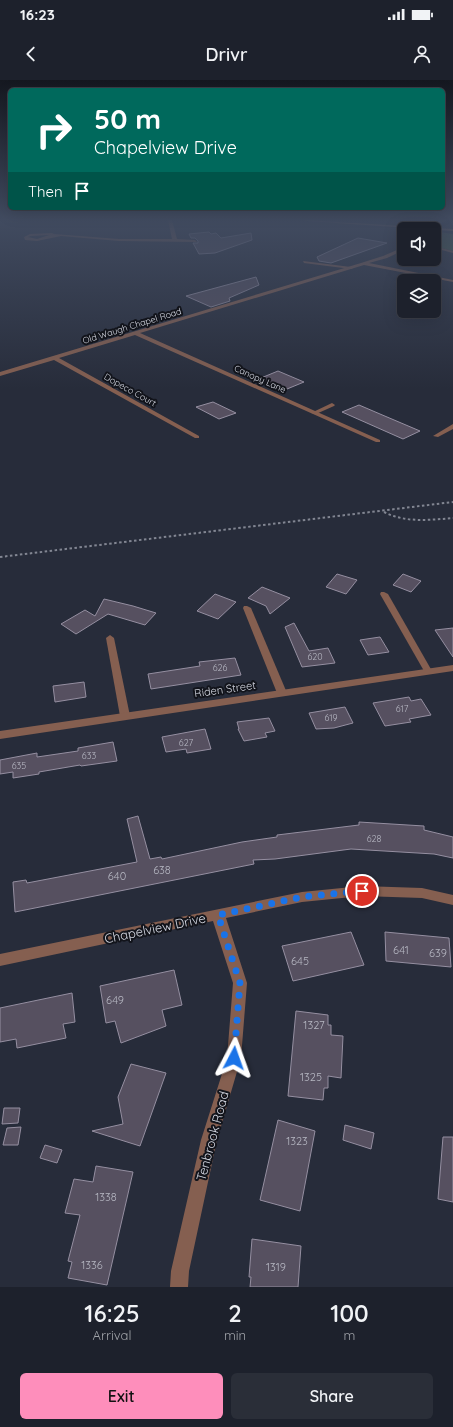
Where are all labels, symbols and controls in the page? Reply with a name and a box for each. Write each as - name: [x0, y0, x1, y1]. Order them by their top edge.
- text: 16:23: [20, 5, 55, 24]
- icon: back: [20, 43, 42, 65]
- text: Drivr: [206, 43, 247, 66]
- icon: person: [411, 43, 433, 65]
- text: 50 m: [94, 101, 161, 136]
- icon: right: [28, 104, 80, 156]
- text: Chapelview Drive: [94, 136, 237, 159]
- icon: arrive: [71, 180, 93, 202]
- text: Then: [28, 182, 63, 201]
- map controls: [397, 222, 441, 318]
- button: sound: [397, 222, 441, 266]
- button: layers: [397, 274, 441, 318]
- street label: Old Waugh Chapel Road: [81, 305, 183, 346]
- street label: Canopy Lane: [233, 362, 288, 395]
- street label: Dopeco Court: [102, 371, 158, 408]
- house number: 620: [307, 651, 323, 662]
- house number: 626: [213, 662, 227, 673]
- street label: Riden Street: [193, 678, 257, 700]
- house number: 617: [396, 703, 409, 714]
- house number: 619: [324, 712, 338, 723]
- house number: 627: [179, 737, 194, 748]
- house number: 633: [82, 750, 96, 761]
- house number: 635: [12, 760, 26, 771]
- house number: 628: [367, 833, 381, 844]
- house number: 638: [153, 863, 171, 877]
- house number: 640: [108, 869, 126, 883]
- pin: [345, 874, 379, 908]
- icon: arrive: [351, 880, 373, 902]
- street label: Chapelview Drive: [103, 909, 207, 947]
- house number: 641: [393, 943, 409, 957]
- house number: 639: [429, 946, 447, 960]
- house number: 645: [291, 954, 309, 968]
- house number: 649: [106, 993, 124, 1007]
- house number: 1327: [303, 1018, 325, 1032]
- position arrow: [213, 1037, 255, 1079]
- house number: 1325: [300, 1070, 322, 1084]
- street label: Tenbrook Road: [192, 1089, 232, 1183]
- house number: 1323: [286, 1134, 308, 1148]
- house number: 1338: [95, 1190, 117, 1204]
- house number: 1336: [81, 1258, 103, 1272]
- house number: 1319: [266, 1260, 286, 1274]
- text: 16:25: [84, 1298, 140, 1328]
- text: 2: [228, 1298, 242, 1328]
- text: 100: [330, 1298, 369, 1328]
- text: Arrival: [92, 1327, 131, 1343]
- text: min: [224, 1327, 246, 1343]
- text: m: [344, 1327, 355, 1343]
- button: Exit: [20, 1373, 223, 1419]
- button: Share: [231, 1373, 433, 1419]

